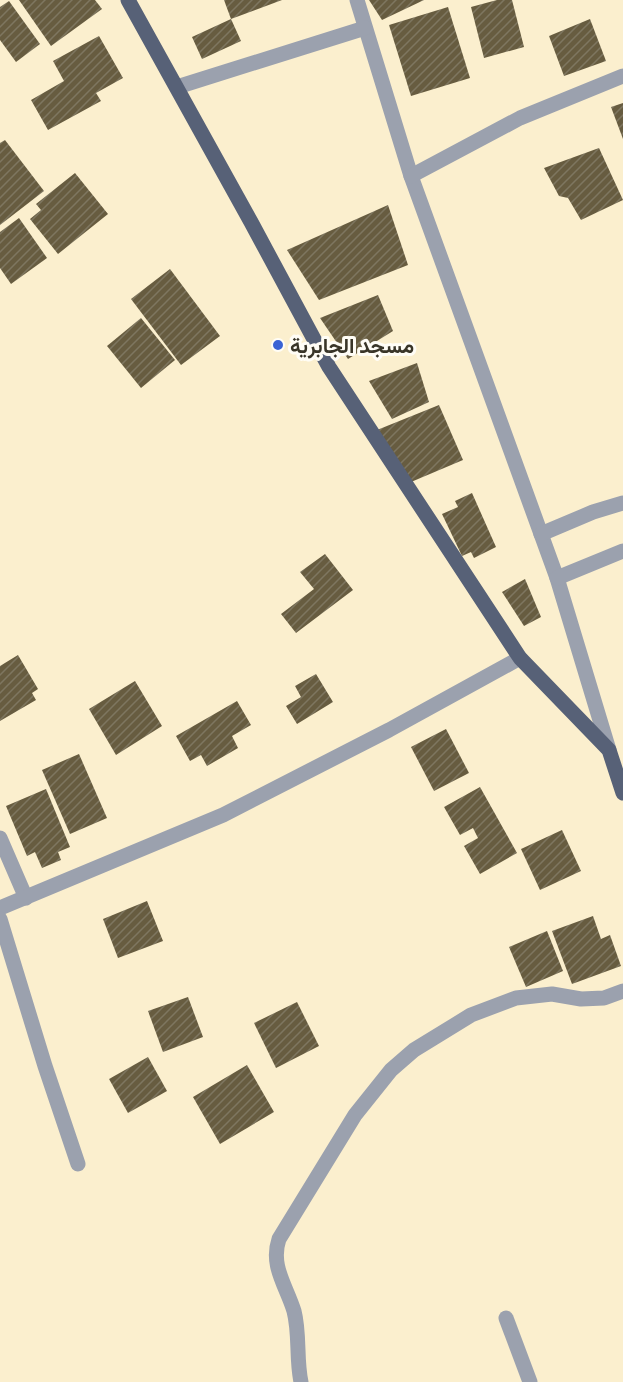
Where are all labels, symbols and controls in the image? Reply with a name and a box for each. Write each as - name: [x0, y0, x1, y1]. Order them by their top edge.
- place label: مسجد الجابرية: [290, 333, 414, 359]
- marker: مسجد الجابرية: [271, 338, 285, 352]

